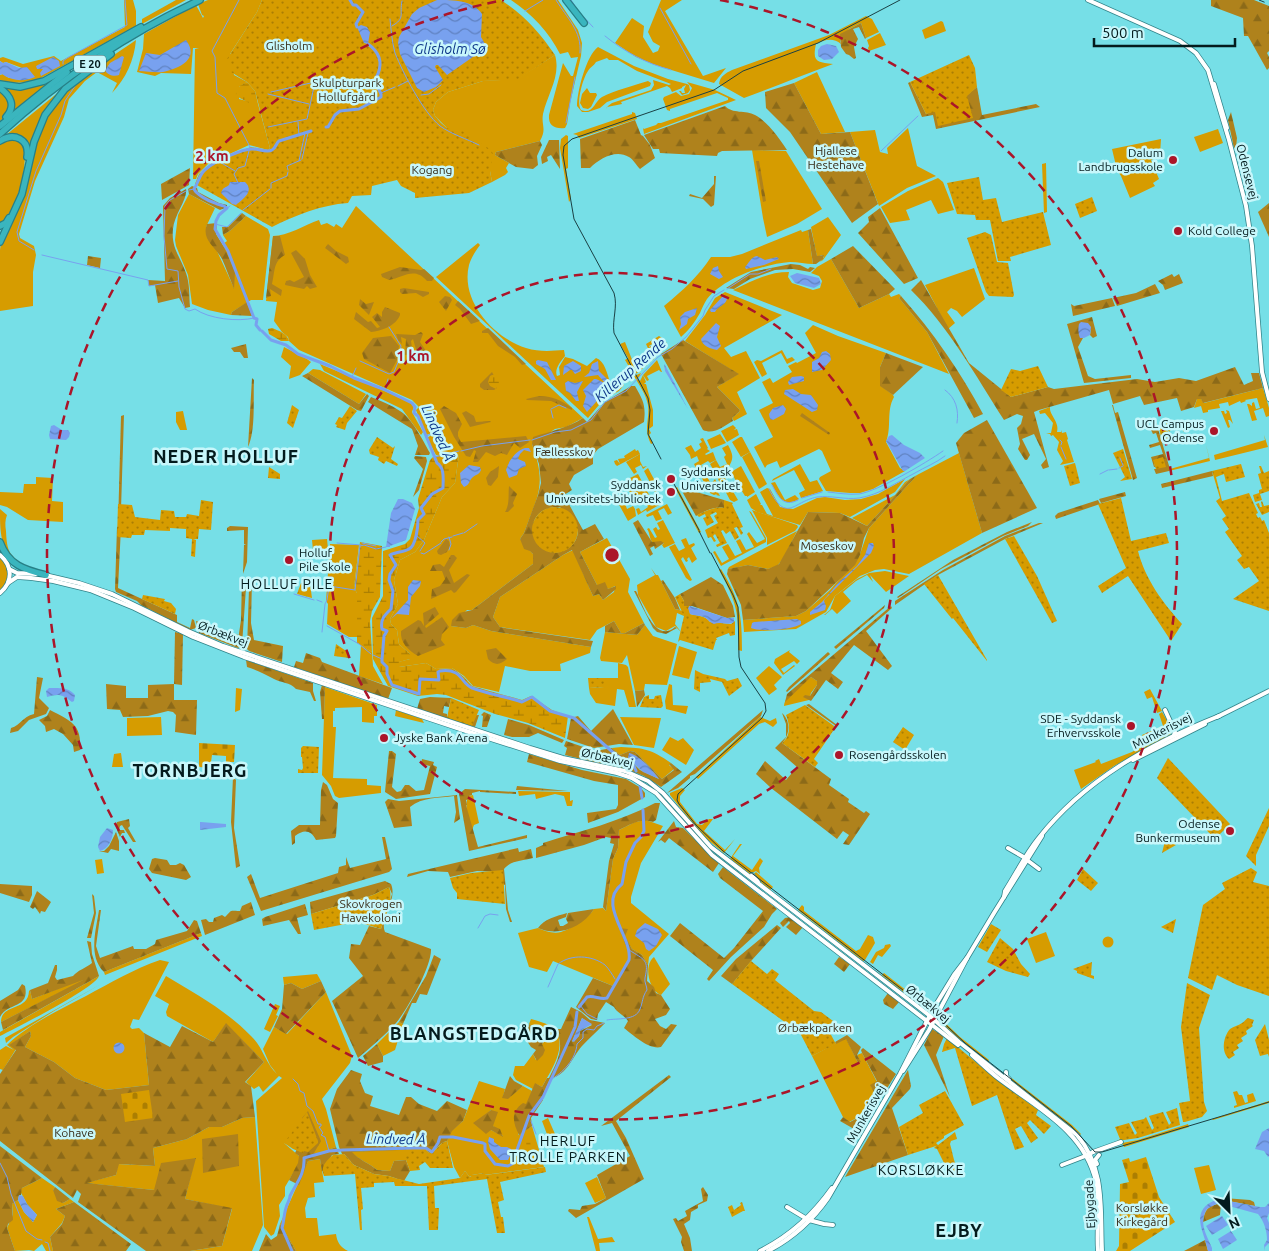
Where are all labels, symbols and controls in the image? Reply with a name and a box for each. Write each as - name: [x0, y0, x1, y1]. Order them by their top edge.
- scale bar: [1094, 15, 1235, 47]
- text: 500 m: [1102, 24, 1144, 41]
- park label: Glisholm: [266, 39, 312, 52]
- water label: Glisholm Sø: [414, 41, 486, 57]
- road number: E 20: [74, 56, 106, 72]
- park label: Skulpturpark Hollufgård: [312, 76, 382, 103]
- street label: Odensevej: [1234, 143, 1261, 201]
- park label: Hjallese Hestehave: [808, 144, 864, 171]
- place label: Dalum Landbrugsskole: [1078, 146, 1163, 173]
- text: 2 km: [195, 147, 229, 164]
- marker: Dalum Landbrugsskole: [1167, 154, 1179, 166]
- park label: Kogang: [412, 163, 453, 176]
- place label: Kold College: [1188, 224, 1256, 237]
- marker: Kold College: [1172, 225, 1184, 237]
- water label: Killerup Rende: [591, 335, 669, 405]
- text: 1 km: [396, 347, 430, 364]
- water label: Lindved Å: [419, 402, 457, 464]
- place label: UCL Campus Odense: [1137, 417, 1204, 444]
- marker: UCL Campus Odense: [1208, 425, 1220, 437]
- park label: Fællesskov: [535, 445, 593, 458]
- district label: NEDER HOLLUF: [153, 446, 299, 466]
- place label: Syddansk Universitet: [681, 465, 740, 492]
- marker: Syddansk Universitet: [665, 473, 677, 485]
- place label: Syddansk Universitets-bibliotek: [546, 478, 661, 505]
- marker: Syddansk Universitets-bibliotek: [665, 486, 677, 498]
- park label: Moseskov: [800, 539, 854, 552]
- place label: Holluf Pile Skole: [299, 546, 351, 573]
- centre of rings: [603, 546, 621, 564]
- marker: Holluf Pile Skole: [283, 554, 295, 566]
- district label: HOLLUF PILE: [241, 576, 333, 592]
- street label: Ørbækvej: [196, 618, 250, 649]
- street label: Munkerisvej: [1130, 710, 1194, 751]
- place label: SDE - Syddansk Erhvervsskole: [1040, 712, 1121, 739]
- marker: SDE - Syddansk Erhvervsskole: [1125, 720, 1137, 732]
- place label: Jyske Bank Arena: [394, 731, 488, 744]
- marker: Jyske Bank Arena: [378, 732, 390, 744]
- street label: Ørbækvej: [580, 745, 634, 770]
- place label: Rosengårdsskolen: [849, 748, 947, 761]
- marker: Rosengårdsskolen: [833, 749, 845, 761]
- district label: TORNBJERG: [133, 760, 247, 780]
- place label: Odense Bunkermuseum: [1135, 817, 1220, 844]
- marker: Odense Bunkermuseum: [1224, 825, 1236, 837]
- park label: Skovkrogen Havekoloni: [340, 897, 402, 924]
- street label: Ørbækvej: [904, 982, 953, 1025]
- park label: Ørbækparken: [778, 1021, 852, 1034]
- district label: BLANGSTEDGÅRD: [390, 1023, 558, 1043]
- street label: Munkerisvej: [844, 1082, 887, 1145]
- park label: Kohave: [54, 1126, 94, 1139]
- water label: Lindved Å: [366, 1130, 426, 1148]
- district label: HERLUF TROLLE PARKEN: [509, 1133, 627, 1165]
- district label: KORSLØKKE: [878, 1162, 964, 1178]
- street label: Ejbygade: [1082, 1179, 1097, 1229]
- north arrow: [1204, 1186, 1254, 1236]
- park label: Korsløkke Kirkegård: [1116, 1201, 1168, 1228]
- text: N: [1226, 1213, 1242, 1232]
- district label: EJBY: [935, 1220, 983, 1240]

